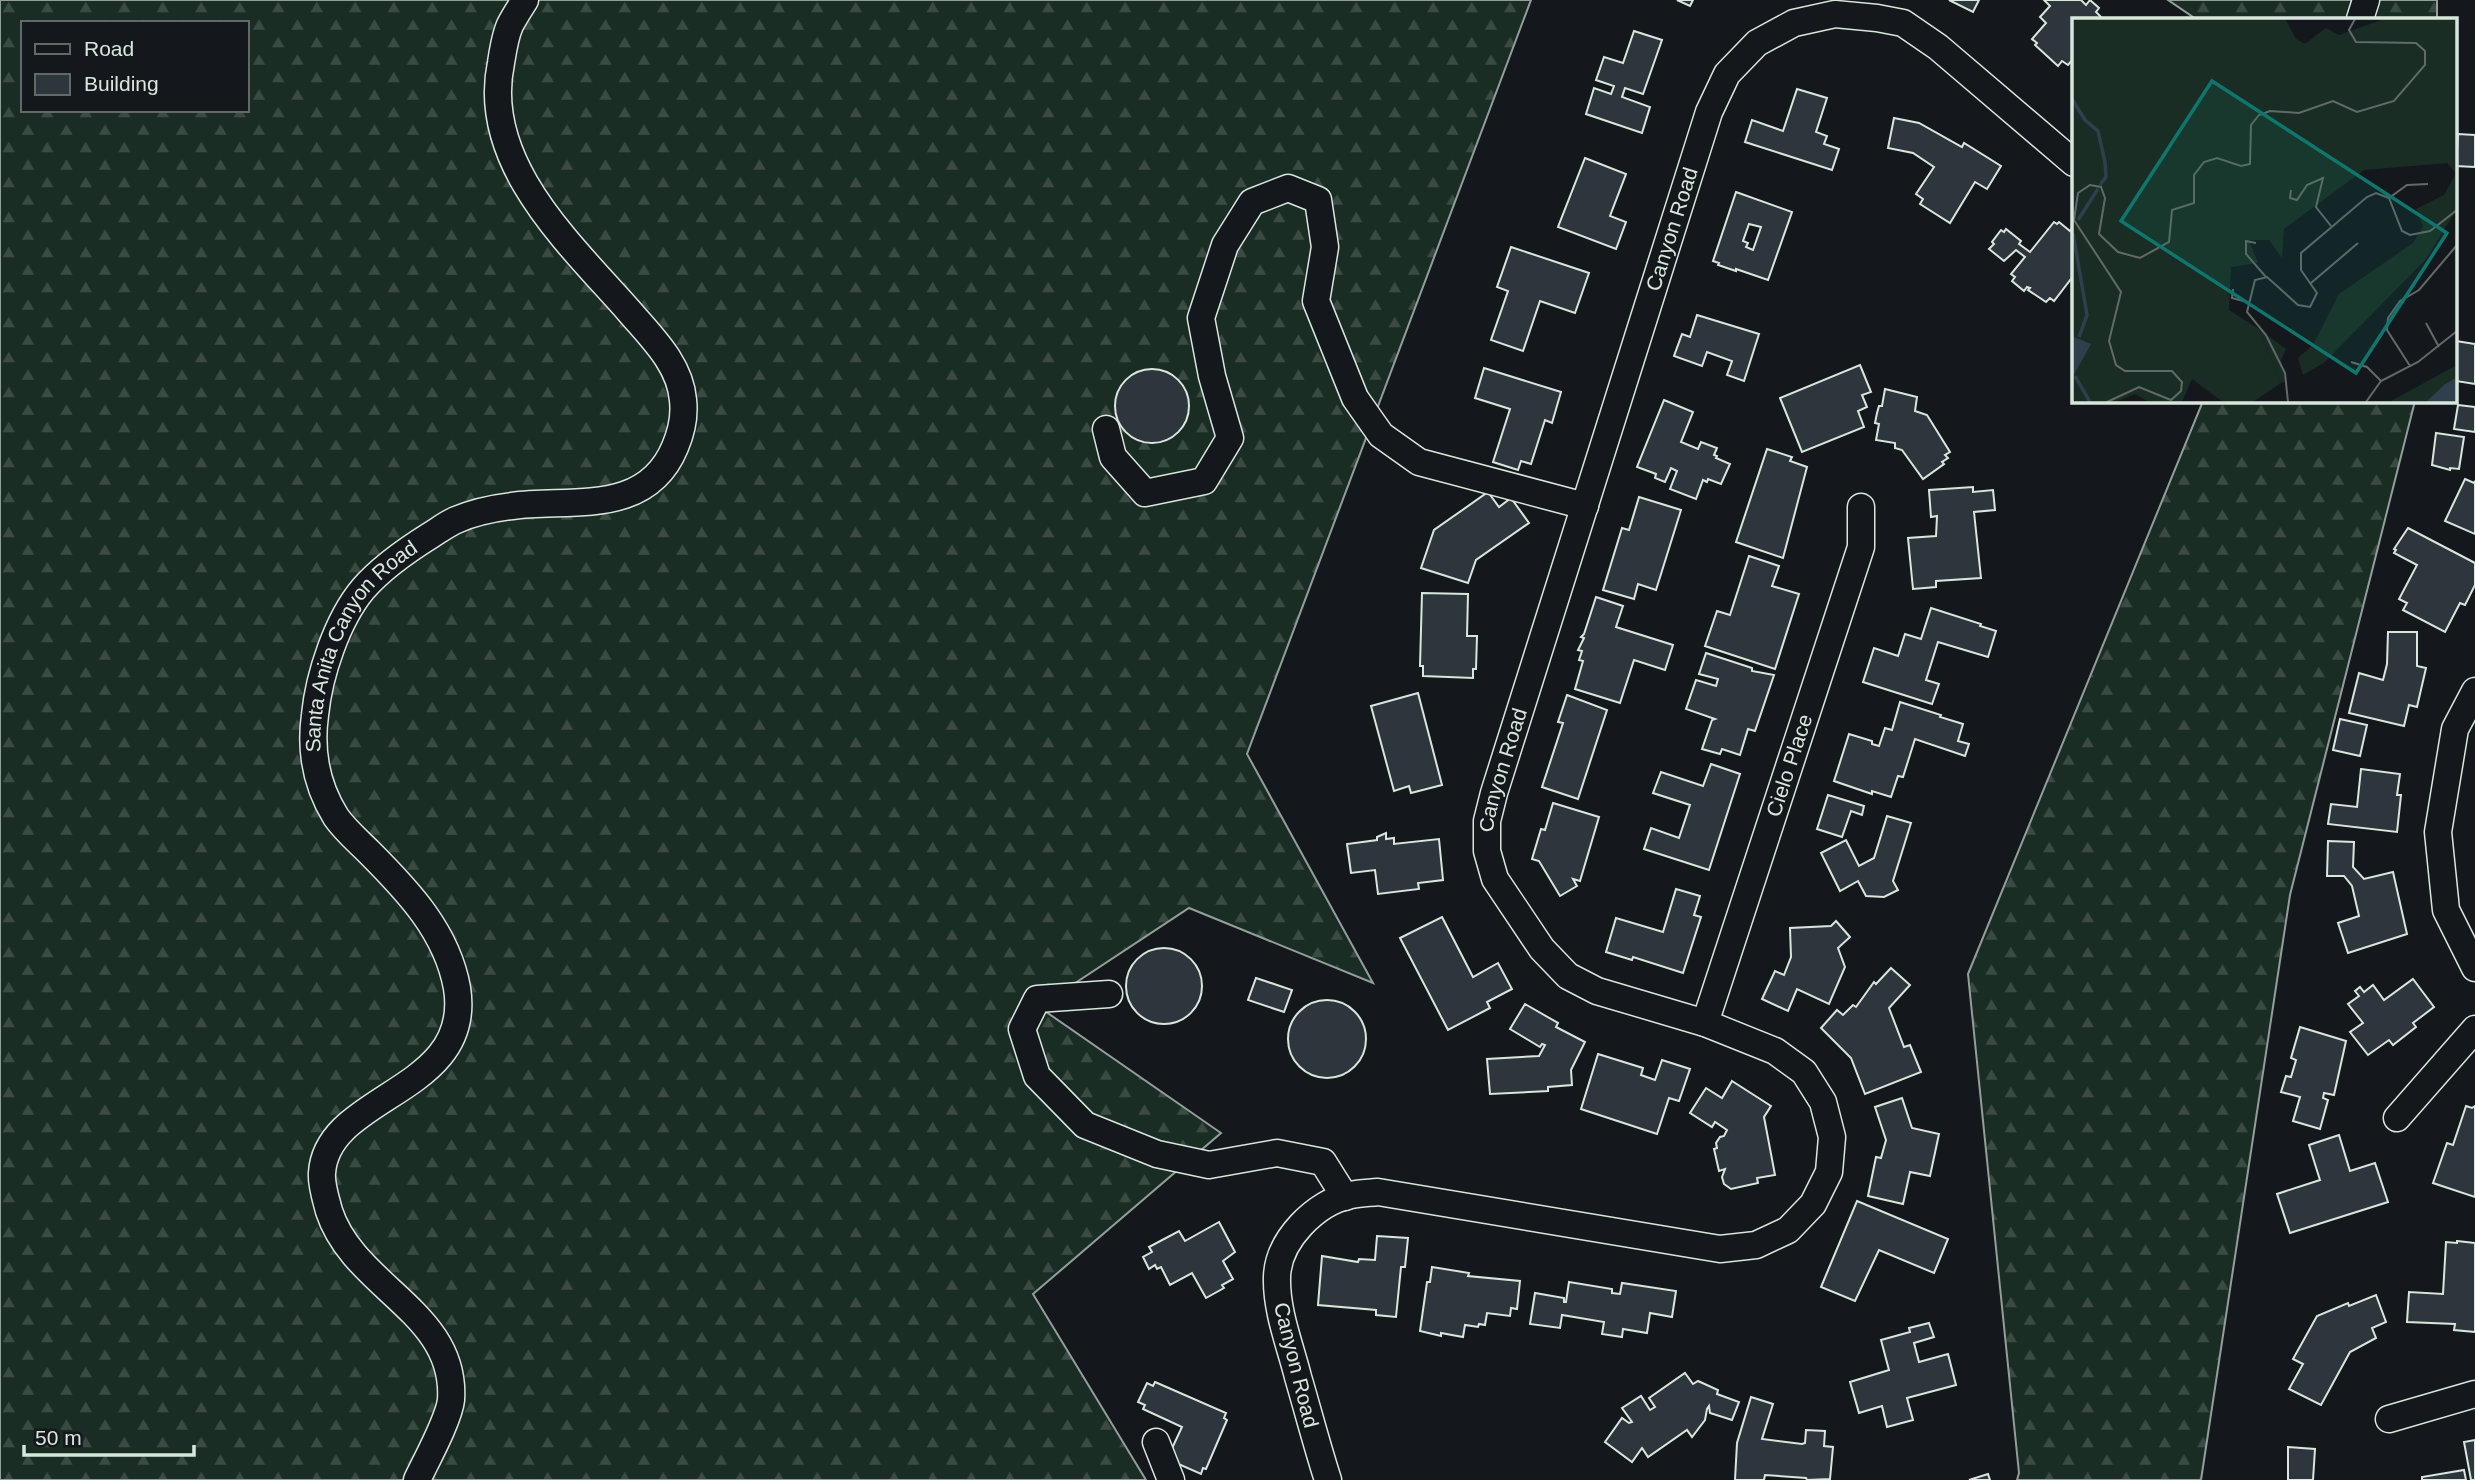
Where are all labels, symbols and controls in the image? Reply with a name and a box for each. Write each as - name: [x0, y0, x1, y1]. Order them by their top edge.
- inset map: [2072, 18, 2458, 402]
- legend: [21, 21, 248, 112]
- text: Road: [84, 37, 134, 60]
- text: Building: [84, 72, 159, 95]
- street label: Canyon Road: [1641, 164, 1702, 294]
- street label: Santa Anita Canyon Road: [301, 535, 421, 753]
- street label: Canyon Road: [1475, 705, 1531, 832]
- street label: Cielo Place: [1761, 711, 1816, 819]
- street label: Canyon Road: [1270, 1300, 1323, 1430]
- scale bar: [24, 1414, 194, 1458]
- text: 50 m: [35, 1426, 82, 1449]

